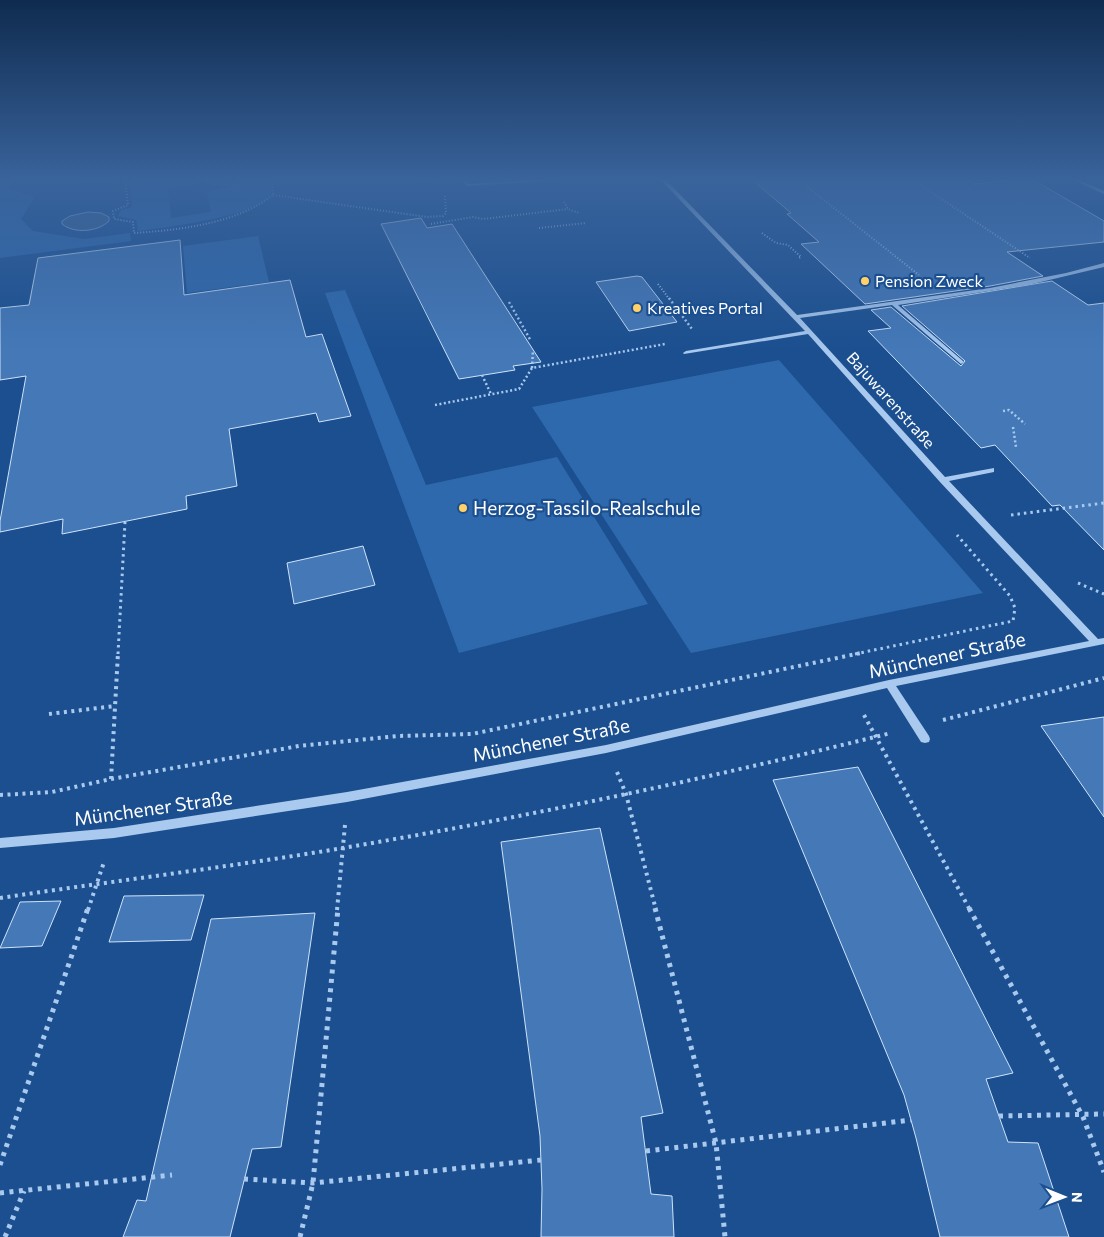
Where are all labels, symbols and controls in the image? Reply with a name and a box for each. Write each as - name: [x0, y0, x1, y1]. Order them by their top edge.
- place label: Pension Zweck: [875, 271, 984, 290]
- marker: Pension Zweck: [859, 275, 871, 287]
- place label: Kreatives Portal: [647, 298, 763, 317]
- marker: Kreatives Portal: [631, 302, 643, 314]
- street label: Bajuwarenstraße: [843, 348, 940, 452]
- place label: Herzog-Tassilo-Realschule: [473, 496, 701, 519]
- marker: Herzog-Tassilo-Realschule: [457, 502, 469, 514]
- street label: Münchener Straße: [866, 627, 1027, 682]
- street label: Münchener Straße: [470, 713, 631, 766]
- street label: Münchener Straße: [72, 785, 234, 830]
- north arrow: [1039, 1172, 1089, 1222]
- text: N: [1069, 1192, 1086, 1203]

